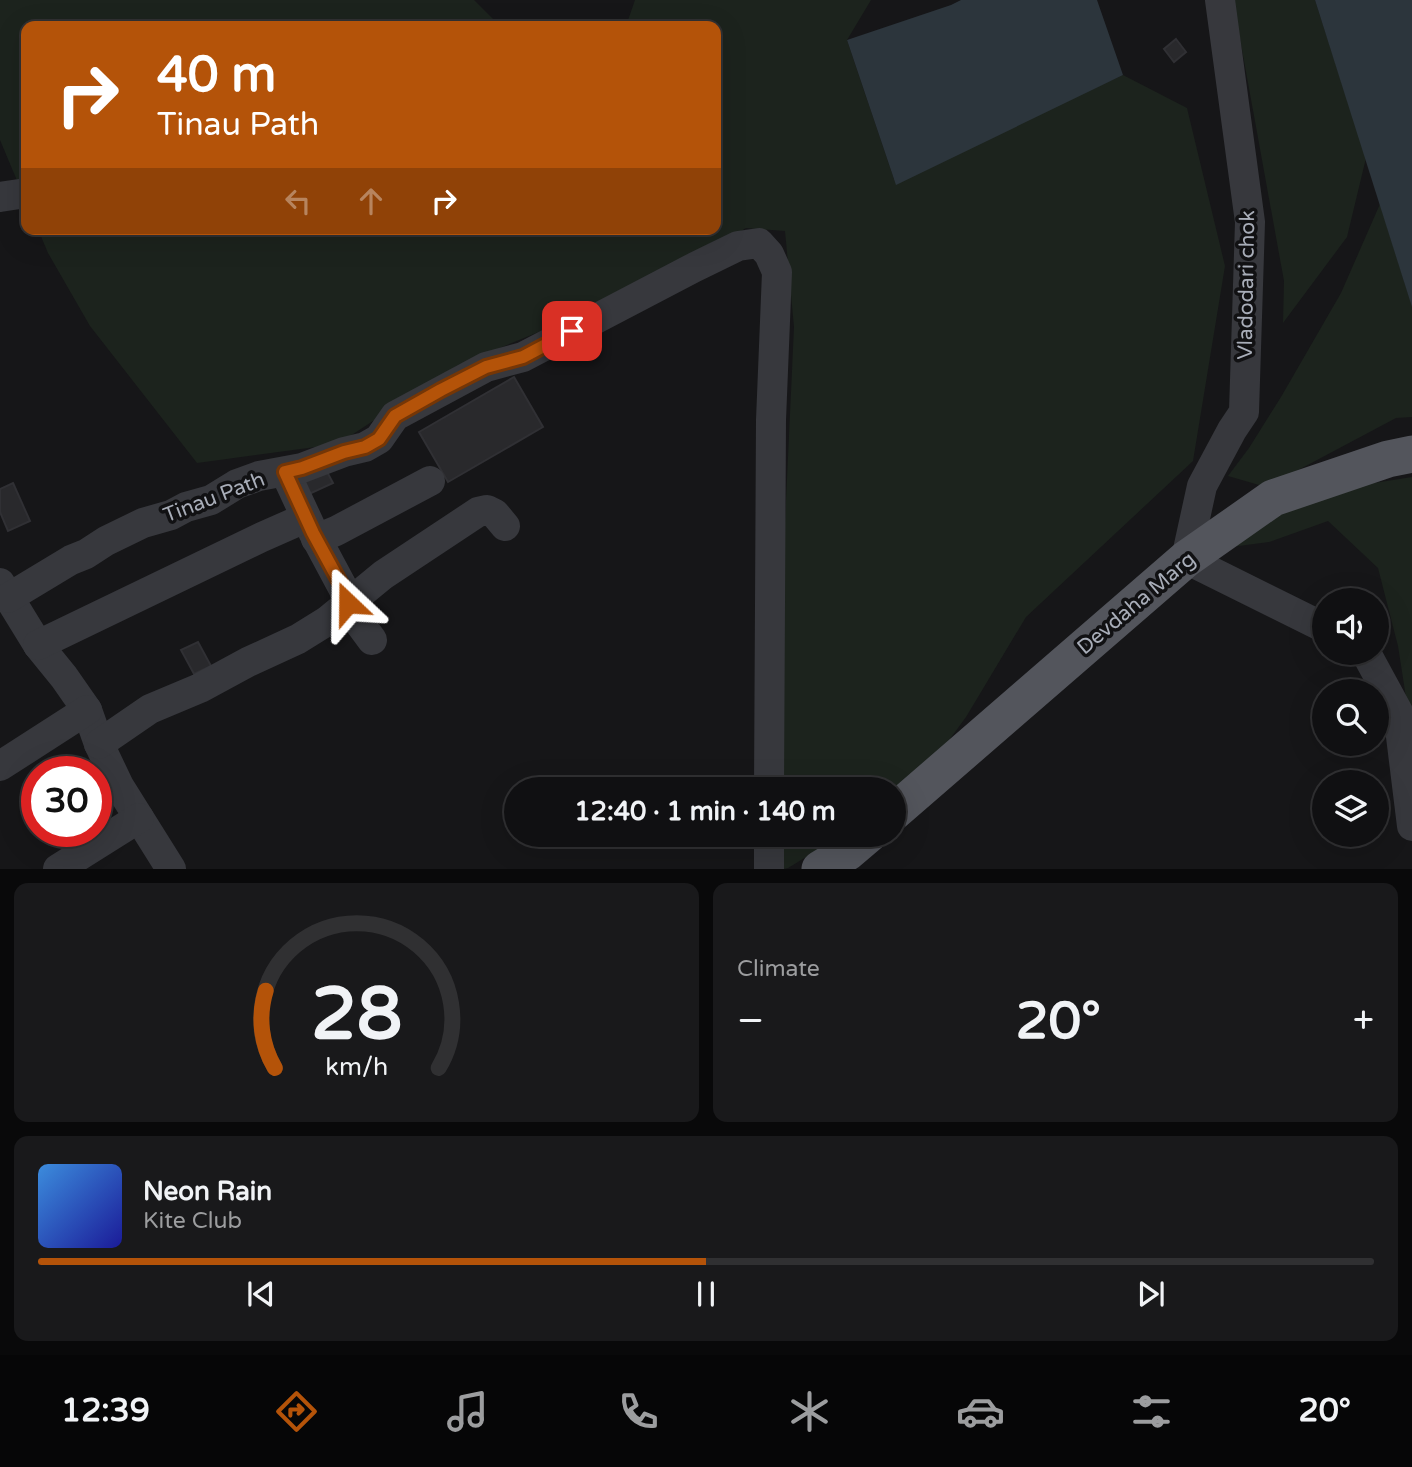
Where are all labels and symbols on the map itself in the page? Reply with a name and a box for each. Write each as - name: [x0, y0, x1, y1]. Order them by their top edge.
- street label: Vladodari chok: [1233, 210, 1260, 360]
- pin: [542, 301, 602, 361]
- street label: Tinau Path: [160, 467, 268, 528]
- street label: Devdaha Marg: [1072, 547, 1200, 660]
- position arrow: [311, 566, 385, 640]
- speed limit sign: 30: [21, 756, 112, 847]

